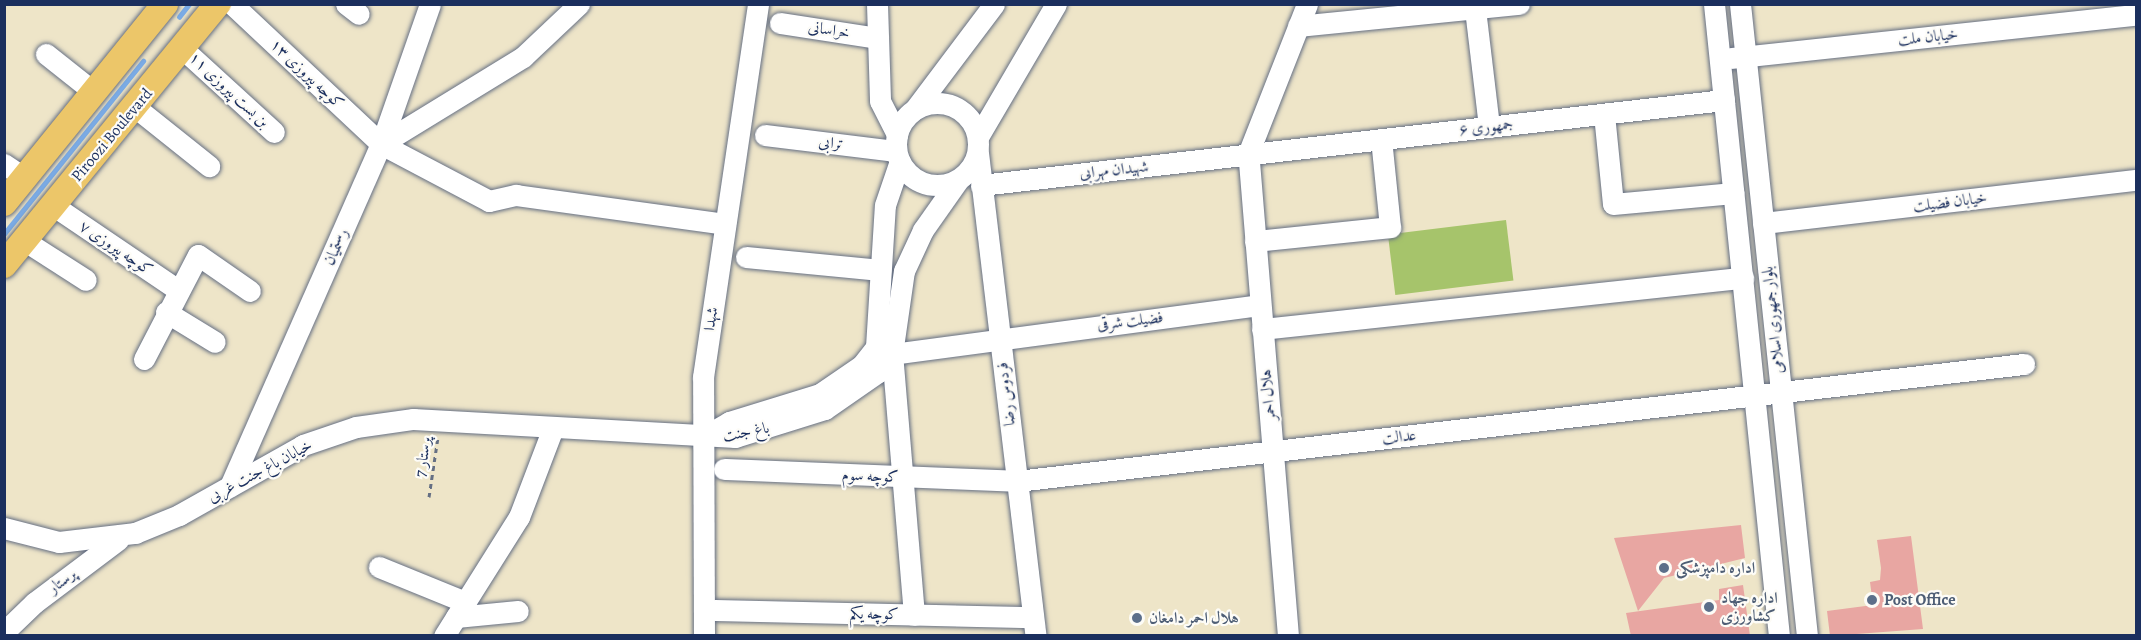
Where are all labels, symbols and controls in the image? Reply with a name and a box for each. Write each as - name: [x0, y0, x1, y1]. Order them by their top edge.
- street label: خراسانی: [807, 17, 851, 43]
- street label: خیابان ملت: [1897, 24, 1959, 50]
- street label: کوچه پیروزی ۱۳: [266, 35, 348, 113]
- street label: بن بست پیروزی ۱۱: [185, 48, 273, 132]
- street label: Piroozi Boulevard: [67, 84, 157, 186]
- street label: جمهوری ۶: [1458, 114, 1514, 140]
- street label: ترابی: [817, 132, 845, 154]
- street label: شهیدان مهرابی: [1079, 157, 1149, 183]
- street label: خیابان فضیلت: [1912, 188, 1988, 216]
- street label: کوچه پیروزی ۷: [76, 216, 156, 280]
- street label: رستمیان: [319, 226, 353, 268]
- street label: بلوار جمهوری اسلامی: [1758, 265, 1788, 375]
- street label: شهدا: [700, 306, 722, 332]
- street label: فضیلت شرقی: [1096, 307, 1164, 335]
- street label: فردوس رضا: [993, 361, 1019, 427]
- street label: هلال احمر: [1256, 368, 1280, 422]
- street label: باغ جنت: [721, 418, 771, 446]
- street label: عدالت: [1381, 425, 1417, 449]
- street label: خیابان باغ جنت غربی: [204, 435, 316, 507]
- street label: پرستار 7: [411, 436, 435, 478]
- street label: کوچه سوم: [841, 465, 899, 487]
- place label: اداره دامپزشکی: [1676, 558, 1755, 578]
- marker: اداره دامپزشکی: [1657, 561, 1671, 575]
- street label: پرستار: [44, 564, 80, 598]
- place label: اداره جهاد کشاورزی: [1721, 588, 1778, 626]
- place label: Post Office: [1884, 590, 1956, 610]
- marker: Post Office: [1865, 593, 1879, 607]
- marker: اداره جهاد کشاورزی: [1702, 600, 1716, 614]
- street label: کوچه یکم: [849, 604, 899, 624]
- place label: هلال احمر دامغان: [1149, 608, 1239, 628]
- marker: هلال احمر دامغان: [1130, 611, 1144, 625]

